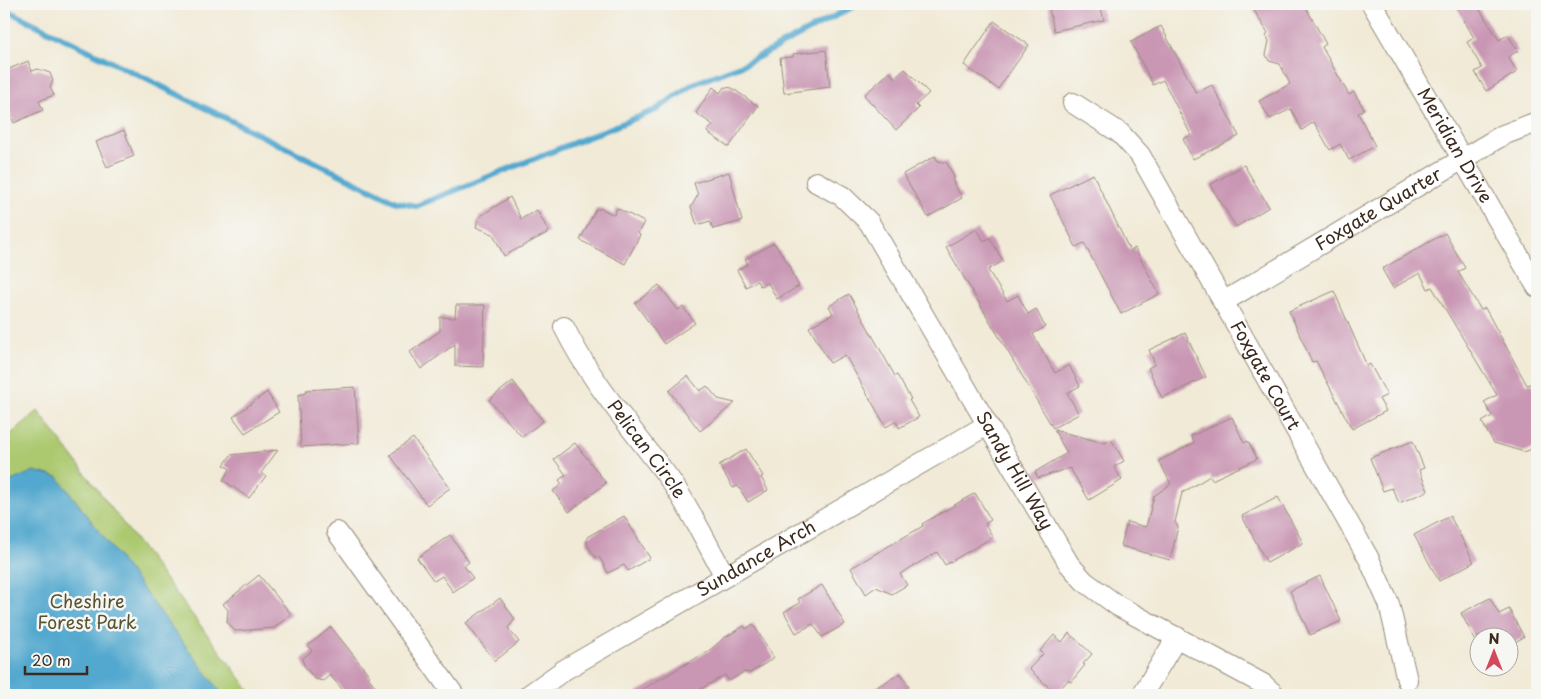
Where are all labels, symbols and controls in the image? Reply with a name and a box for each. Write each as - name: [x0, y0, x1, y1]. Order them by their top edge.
- street label: Meridian Drive: [1412, 82, 1500, 208]
- street label: Foxgate Quarter: [1309, 159, 1447, 256]
- street label: Foxgate Court: [1224, 315, 1308, 435]
- street label: Pelican Circle: [602, 394, 694, 503]
- street label: Sandy Hill Way: [970, 405, 1061, 534]
- street label: Sundance Arch: [691, 512, 820, 603]
- park label: Cheshire Forest Park: [37, 587, 137, 635]
- north arrow: [1468, 626, 1518, 676]
- text: N: [1488, 628, 1500, 649]
- scale bar: [25, 644, 88, 676]
- text: 20 m: [32, 648, 71, 671]

